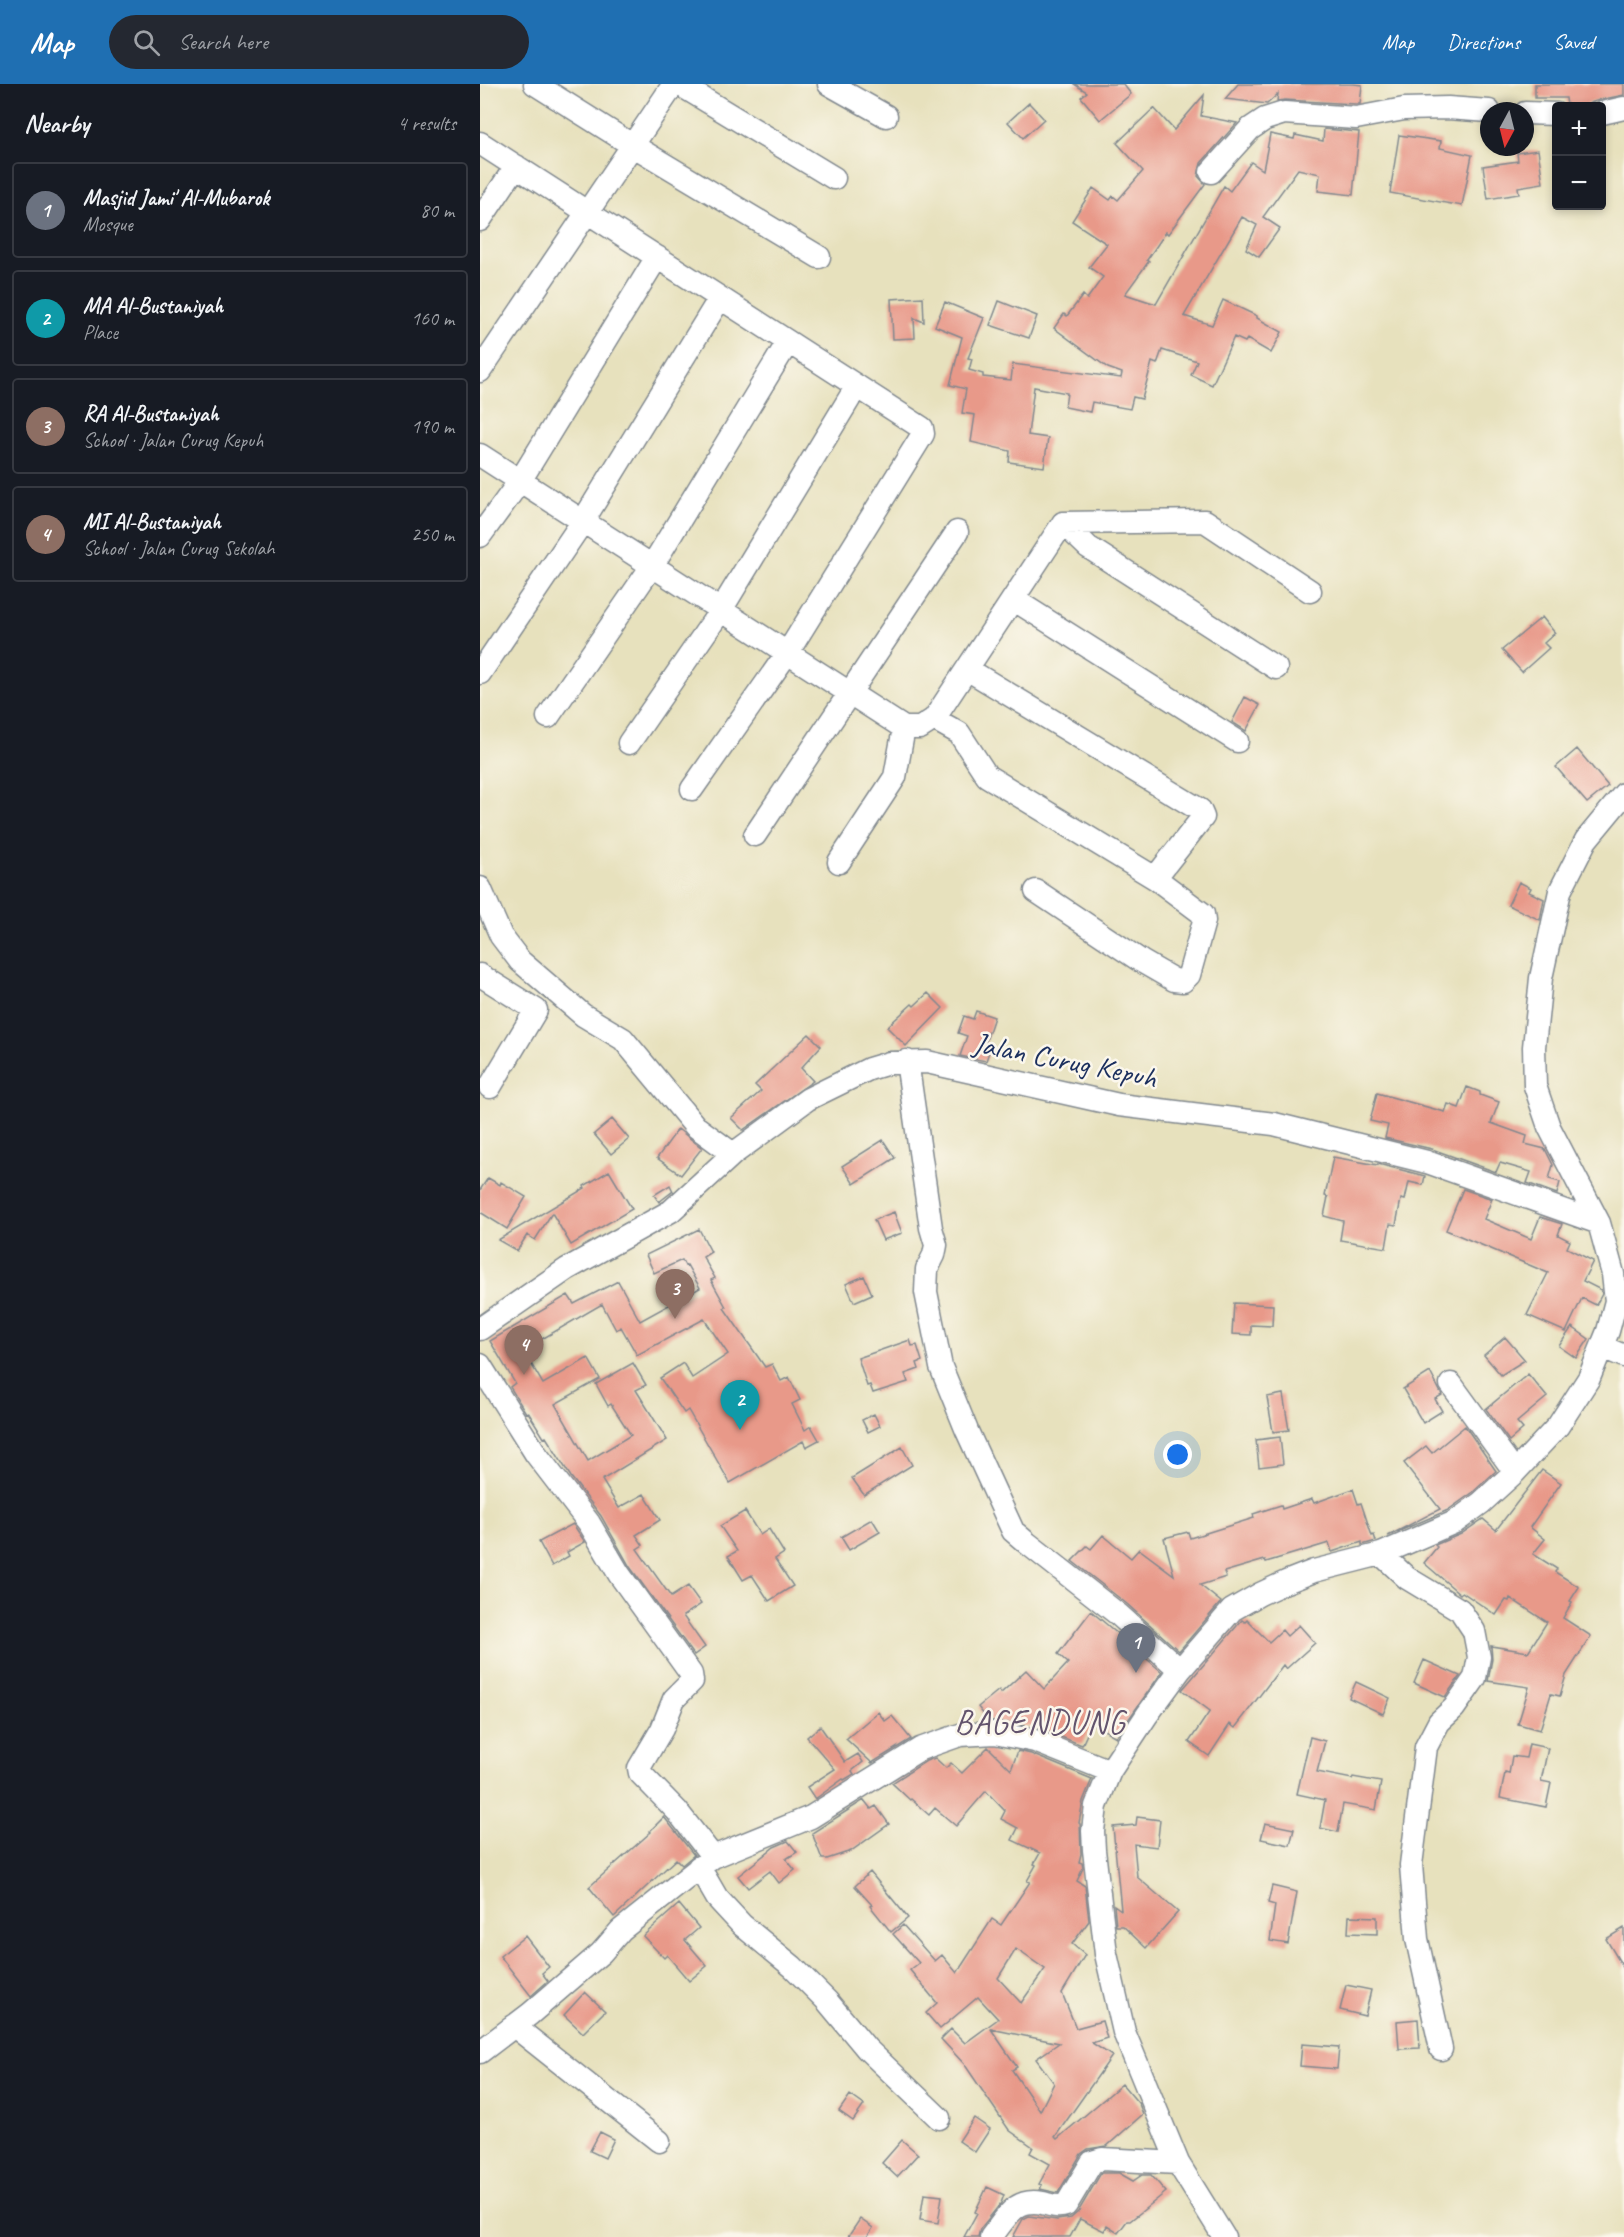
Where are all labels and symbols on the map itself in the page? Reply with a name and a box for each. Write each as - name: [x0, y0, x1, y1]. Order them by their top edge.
- north arrow: [1480, 102, 1534, 156]
- street label: Jalan Curug Kepuh: [968, 1023, 1160, 1096]
- pin: 3: [656, 1270, 694, 1319]
- pin: 4: [504, 1326, 543, 1375]
- pin: 2: [720, 1380, 760, 1430]
- your location: [1163, 1440, 1192, 1469]
- pin: 1: [1116, 1624, 1156, 1673]
- district label: BAGENDUNG: [954, 1701, 1128, 1743]

